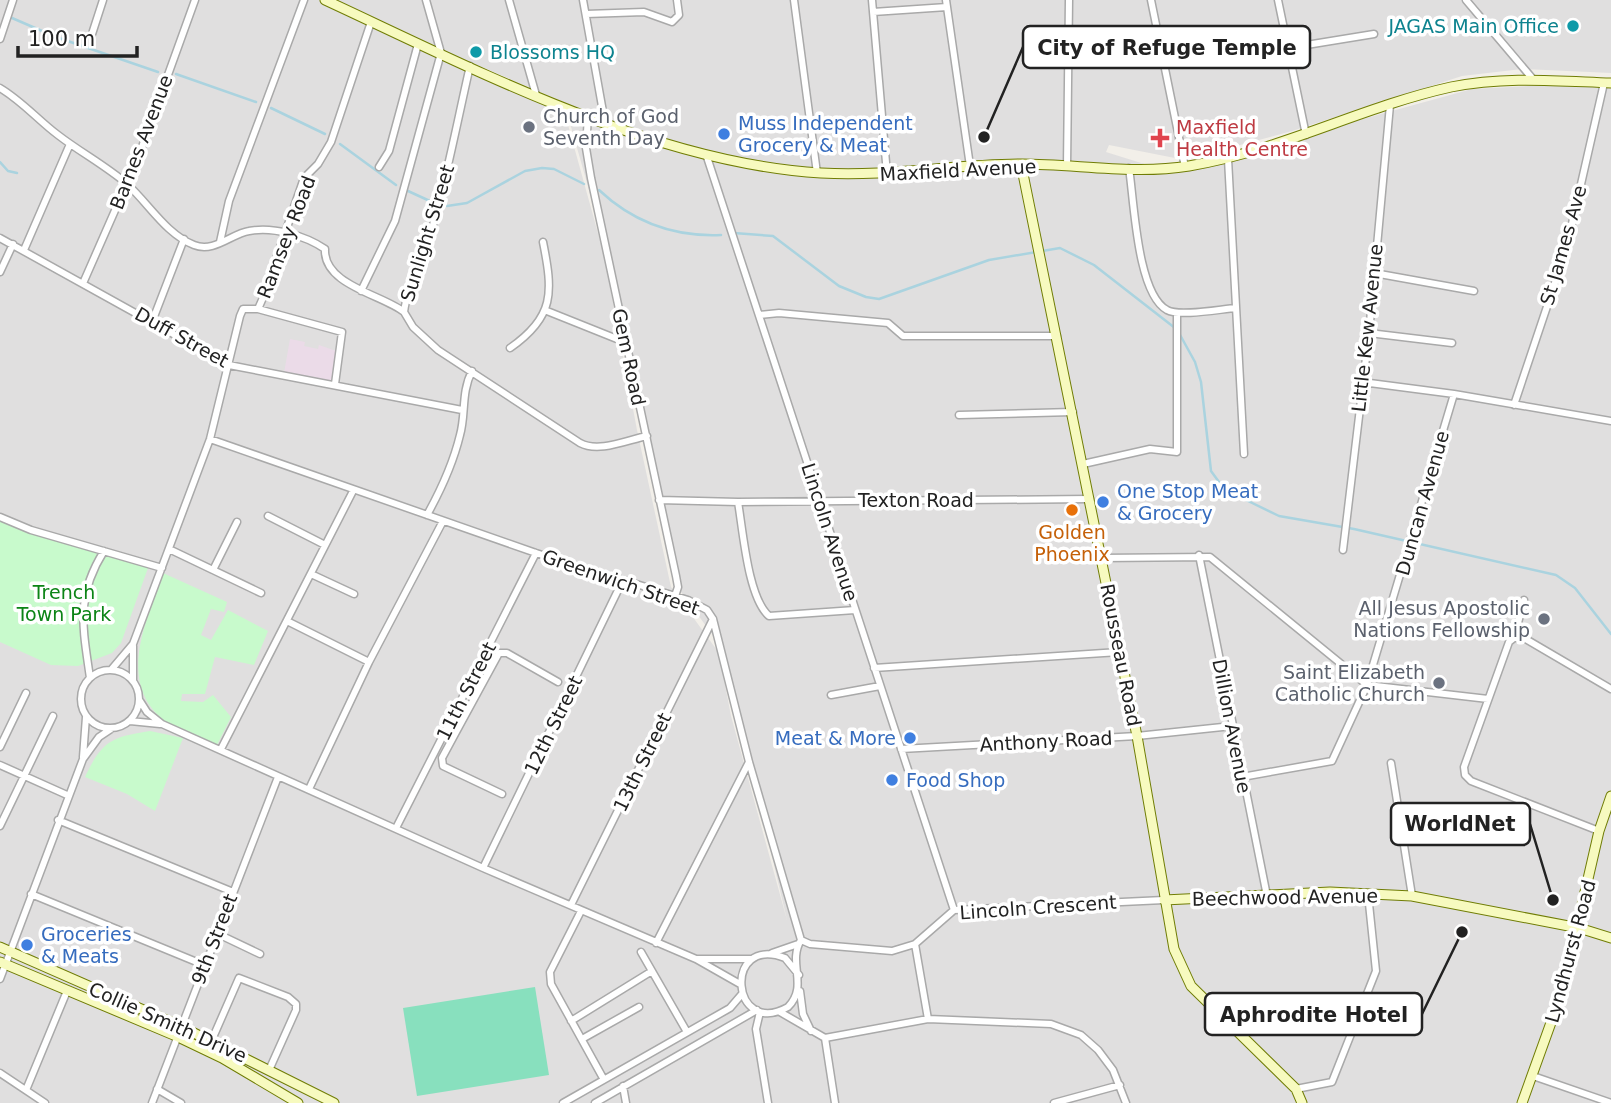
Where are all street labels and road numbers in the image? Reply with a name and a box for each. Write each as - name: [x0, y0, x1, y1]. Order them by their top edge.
- street label: Barnes Avenue: [105, 72, 177, 212]
- street label: Maxfield Avenue: [879, 155, 1037, 185]
- street label: Sunlight Street: [396, 162, 458, 304]
- street label: Ramsey Road: [253, 173, 319, 301]
- street label: St James Ave: [1535, 182, 1591, 308]
- street label: Little Kew Avenue: [1347, 243, 1387, 413]
- street label: Duff Street: [131, 302, 233, 372]
- street label: Gem Road: [608, 306, 650, 408]
- street label: Duncan Avenue: [1391, 428, 1453, 578]
- street label: Lincoln Avenue: [797, 460, 863, 604]
- street label: Texton Road: [857, 489, 974, 511]
- street label: Greenwich Street: [540, 545, 702, 619]
- street label: Rousseau Road: [1096, 582, 1146, 728]
- street label: 11th Street: [432, 638, 500, 744]
- street label: Dillion Avenue: [1208, 657, 1256, 795]
- street label: 12th Street: [520, 672, 586, 778]
- street label: 13th Street: [609, 709, 675, 815]
- street label: Anthony Road: [979, 727, 1113, 755]
- street label: Lyndhurst Road: [1540, 877, 1600, 1025]
- street label: Beechwood Avenue: [1192, 884, 1378, 910]
- street label: 9th Street: [187, 891, 241, 987]
- street label: Lincoln Crescent: [959, 891, 1117, 923]
- street label: Collie Smith Drive: [86, 977, 250, 1067]

